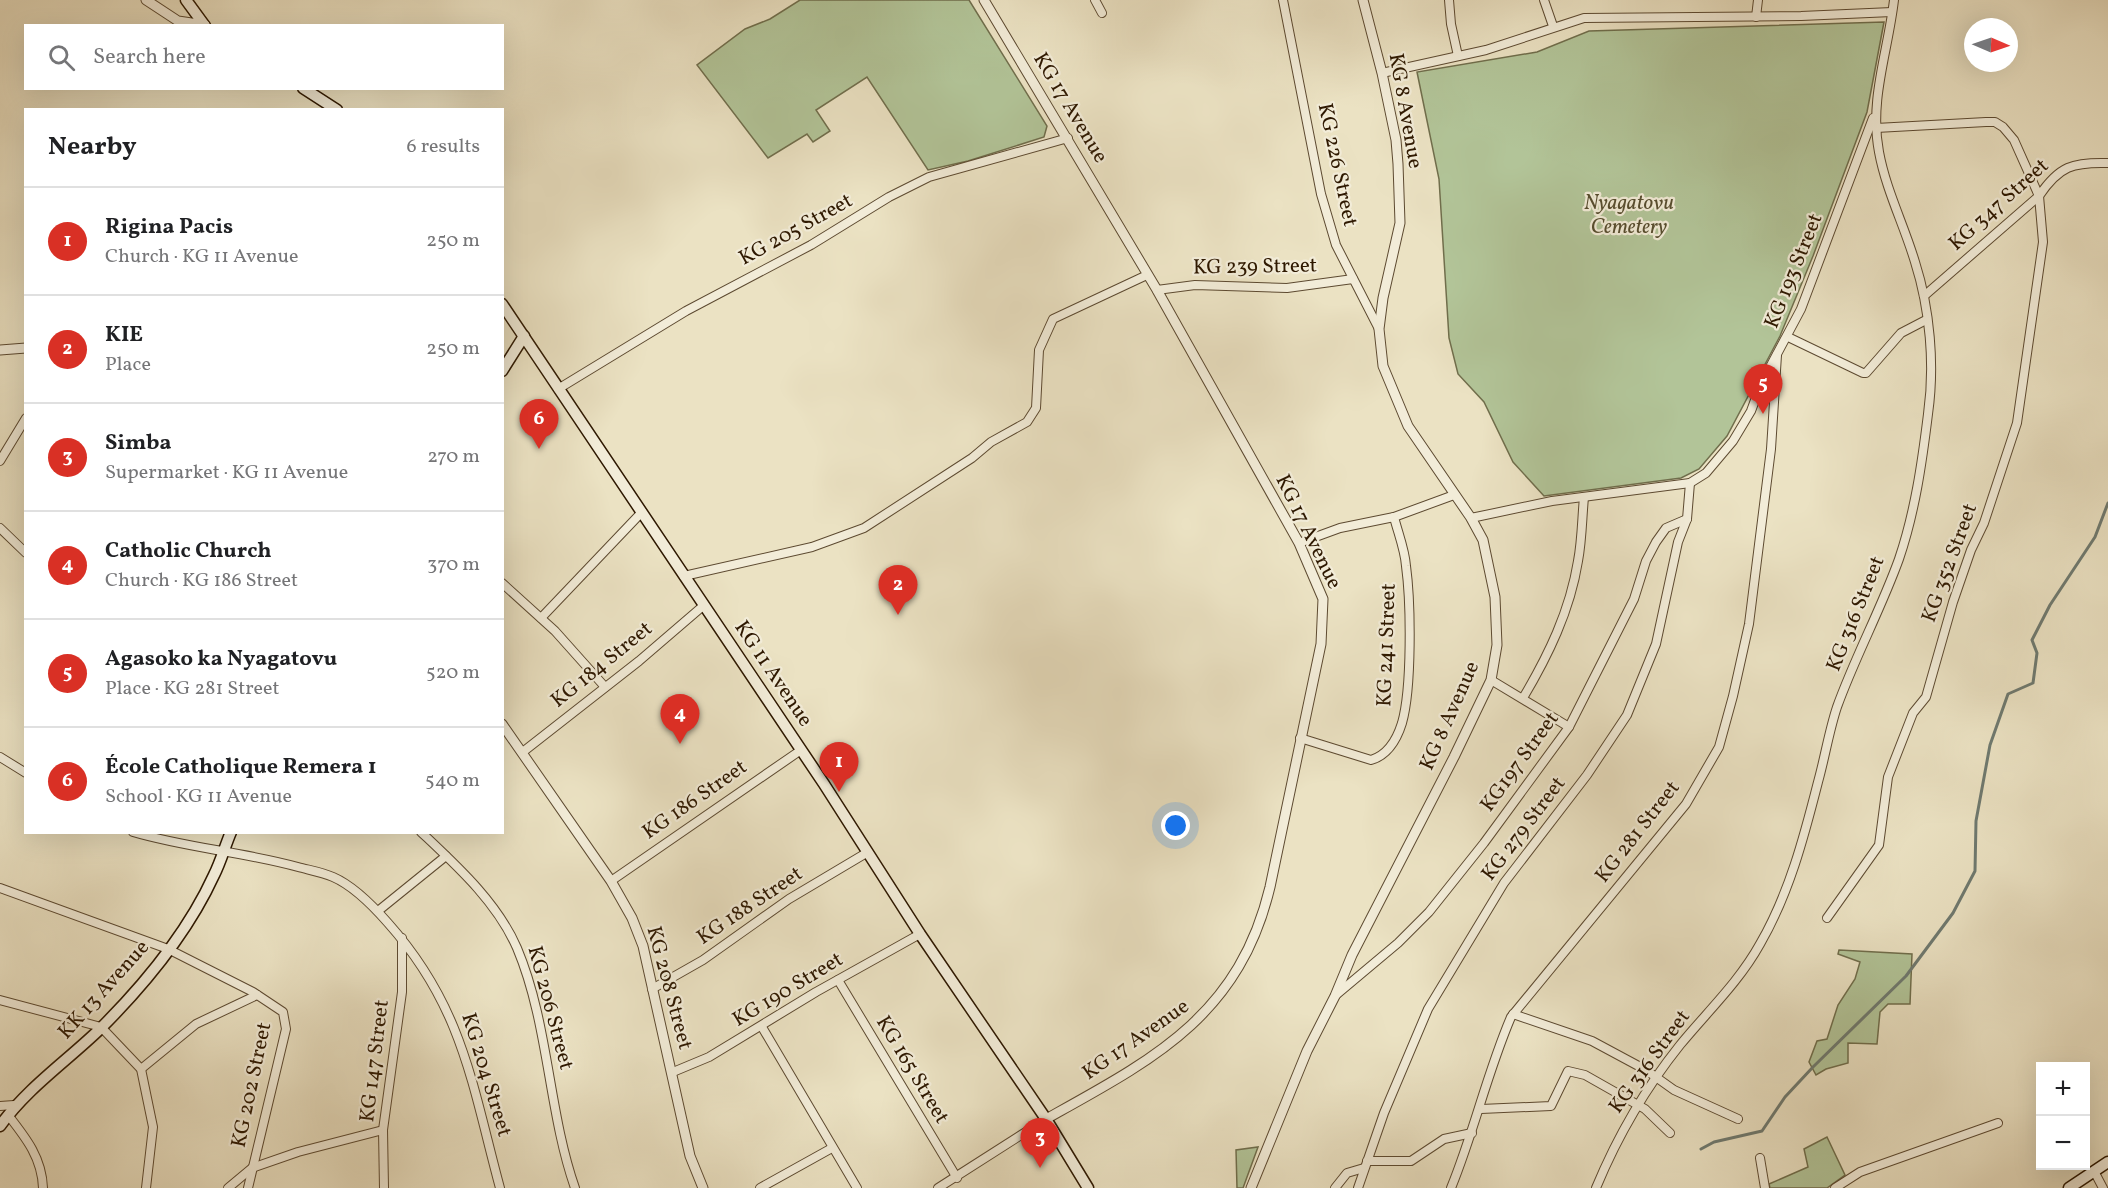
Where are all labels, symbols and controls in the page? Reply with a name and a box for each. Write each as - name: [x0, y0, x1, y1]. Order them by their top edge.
- north arrow: [1964, 18, 2018, 72]
- search box: [24, 24, 504, 90]
- icon: search: [45, 41, 78, 74]
- text: Search here: [93, 42, 206, 73]
- street label: KG 17 Avenue: [1026, 47, 1114, 169]
- street label: KG 8 Avenue: [1381, 51, 1429, 171]
- street label: KG 226 Street: [1310, 101, 1364, 229]
- text: Nearby: [48, 129, 137, 165]
- text: 6 results: [407, 133, 480, 161]
- street label: KG 347 Street: [1943, 152, 2055, 258]
- street label: KG 205 Street: [734, 187, 858, 273]
- park label: Nyagatovu Cemetery: [1584, 189, 1674, 242]
- street label: KG 193 Street: [1758, 209, 1830, 333]
- text: Rigina Pacis: [105, 212, 233, 243]
- text: 1: [63, 227, 72, 255]
- text: 250 m: [426, 227, 480, 255]
- text: Church · KG 11 Avenue: [105, 243, 298, 271]
- street label: KG 239 Street: [1193, 251, 1317, 283]
- text: KIE: [105, 320, 143, 351]
- text: 2: [62, 335, 73, 363]
- text: 250 m: [426, 335, 480, 363]
- text: Place: [105, 351, 151, 379]
- pin: 5: [1744, 364, 1782, 414]
- pin: 6: [520, 400, 558, 449]
- text: Simba: [105, 428, 172, 459]
- text: 3: [62, 443, 73, 471]
- text: 270 m: [427, 443, 480, 471]
- text: Supermarket · KG 11 Avenue: [105, 459, 348, 487]
- street label: KG 17 Avenue: [1268, 470, 1348, 594]
- street label: KG 352 Street: [1915, 500, 1985, 626]
- text: Catholic Church: [105, 536, 272, 567]
- text: 4: [61, 551, 74, 579]
- text: 370 m: [427, 551, 480, 579]
- street label: KG 316 Street: [1820, 552, 1892, 676]
- pin: 2: [878, 566, 918, 615]
- text: Church · KG 186 Street: [105, 567, 298, 595]
- street label: KG 241 Street: [1370, 583, 1404, 707]
- street label: KG 184 Street: [545, 615, 659, 715]
- street label: KG 11 Avenue: [727, 615, 819, 733]
- text: Agasoko ka Nyagatovu: [105, 644, 337, 675]
- street label: KG 8 Avenue: [1413, 657, 1487, 775]
- text: 5: [63, 659, 72, 687]
- text: 520 m: [426, 659, 480, 687]
- text: Place · KG 281 Street: [105, 675, 280, 703]
- pin: 4: [660, 694, 700, 744]
- street label: KG197 Street: [1474, 706, 1566, 818]
- pin: 1: [820, 742, 858, 792]
- text: École Catholique Remera 1: [105, 752, 377, 783]
- street label: KG 186 Street: [637, 753, 753, 847]
- text: 6: [62, 767, 73, 795]
- text: 540 m: [425, 767, 480, 795]
- street label: KG 279 Street: [1475, 771, 1573, 887]
- street label: KG 281 Street: [1589, 775, 1687, 889]
- text: School · KG 11 Avenue: [105, 783, 292, 811]
- your location: [1161, 811, 1190, 840]
- street label: KG 188 Street: [691, 860, 809, 952]
- street label: KG 208 Street: [639, 923, 699, 1053]
- street label: KK 13 Avenue: [52, 934, 156, 1046]
- street label: KG 206 Street: [520, 943, 580, 1073]
- street label: KG 190 Street: [727, 946, 849, 1034]
- street label: KG 17 Avenue: [1077, 992, 1195, 1088]
- street label: KG 147 Street: [353, 998, 397, 1124]
- street label: KG 316 Street: [1602, 1004, 1698, 1120]
- street label: KG 204 Street: [453, 1010, 519, 1140]
- street label: KG 165 Street: [868, 1011, 956, 1129]
- street label: KG 202 Street: [225, 1020, 279, 1150]
- map controls: [2036, 1062, 2090, 1170]
- button: +: [2036, 1062, 2090, 1116]
- button: −: [2036, 1116, 2090, 1170]
- pin: 3: [1020, 1118, 1060, 1168]

